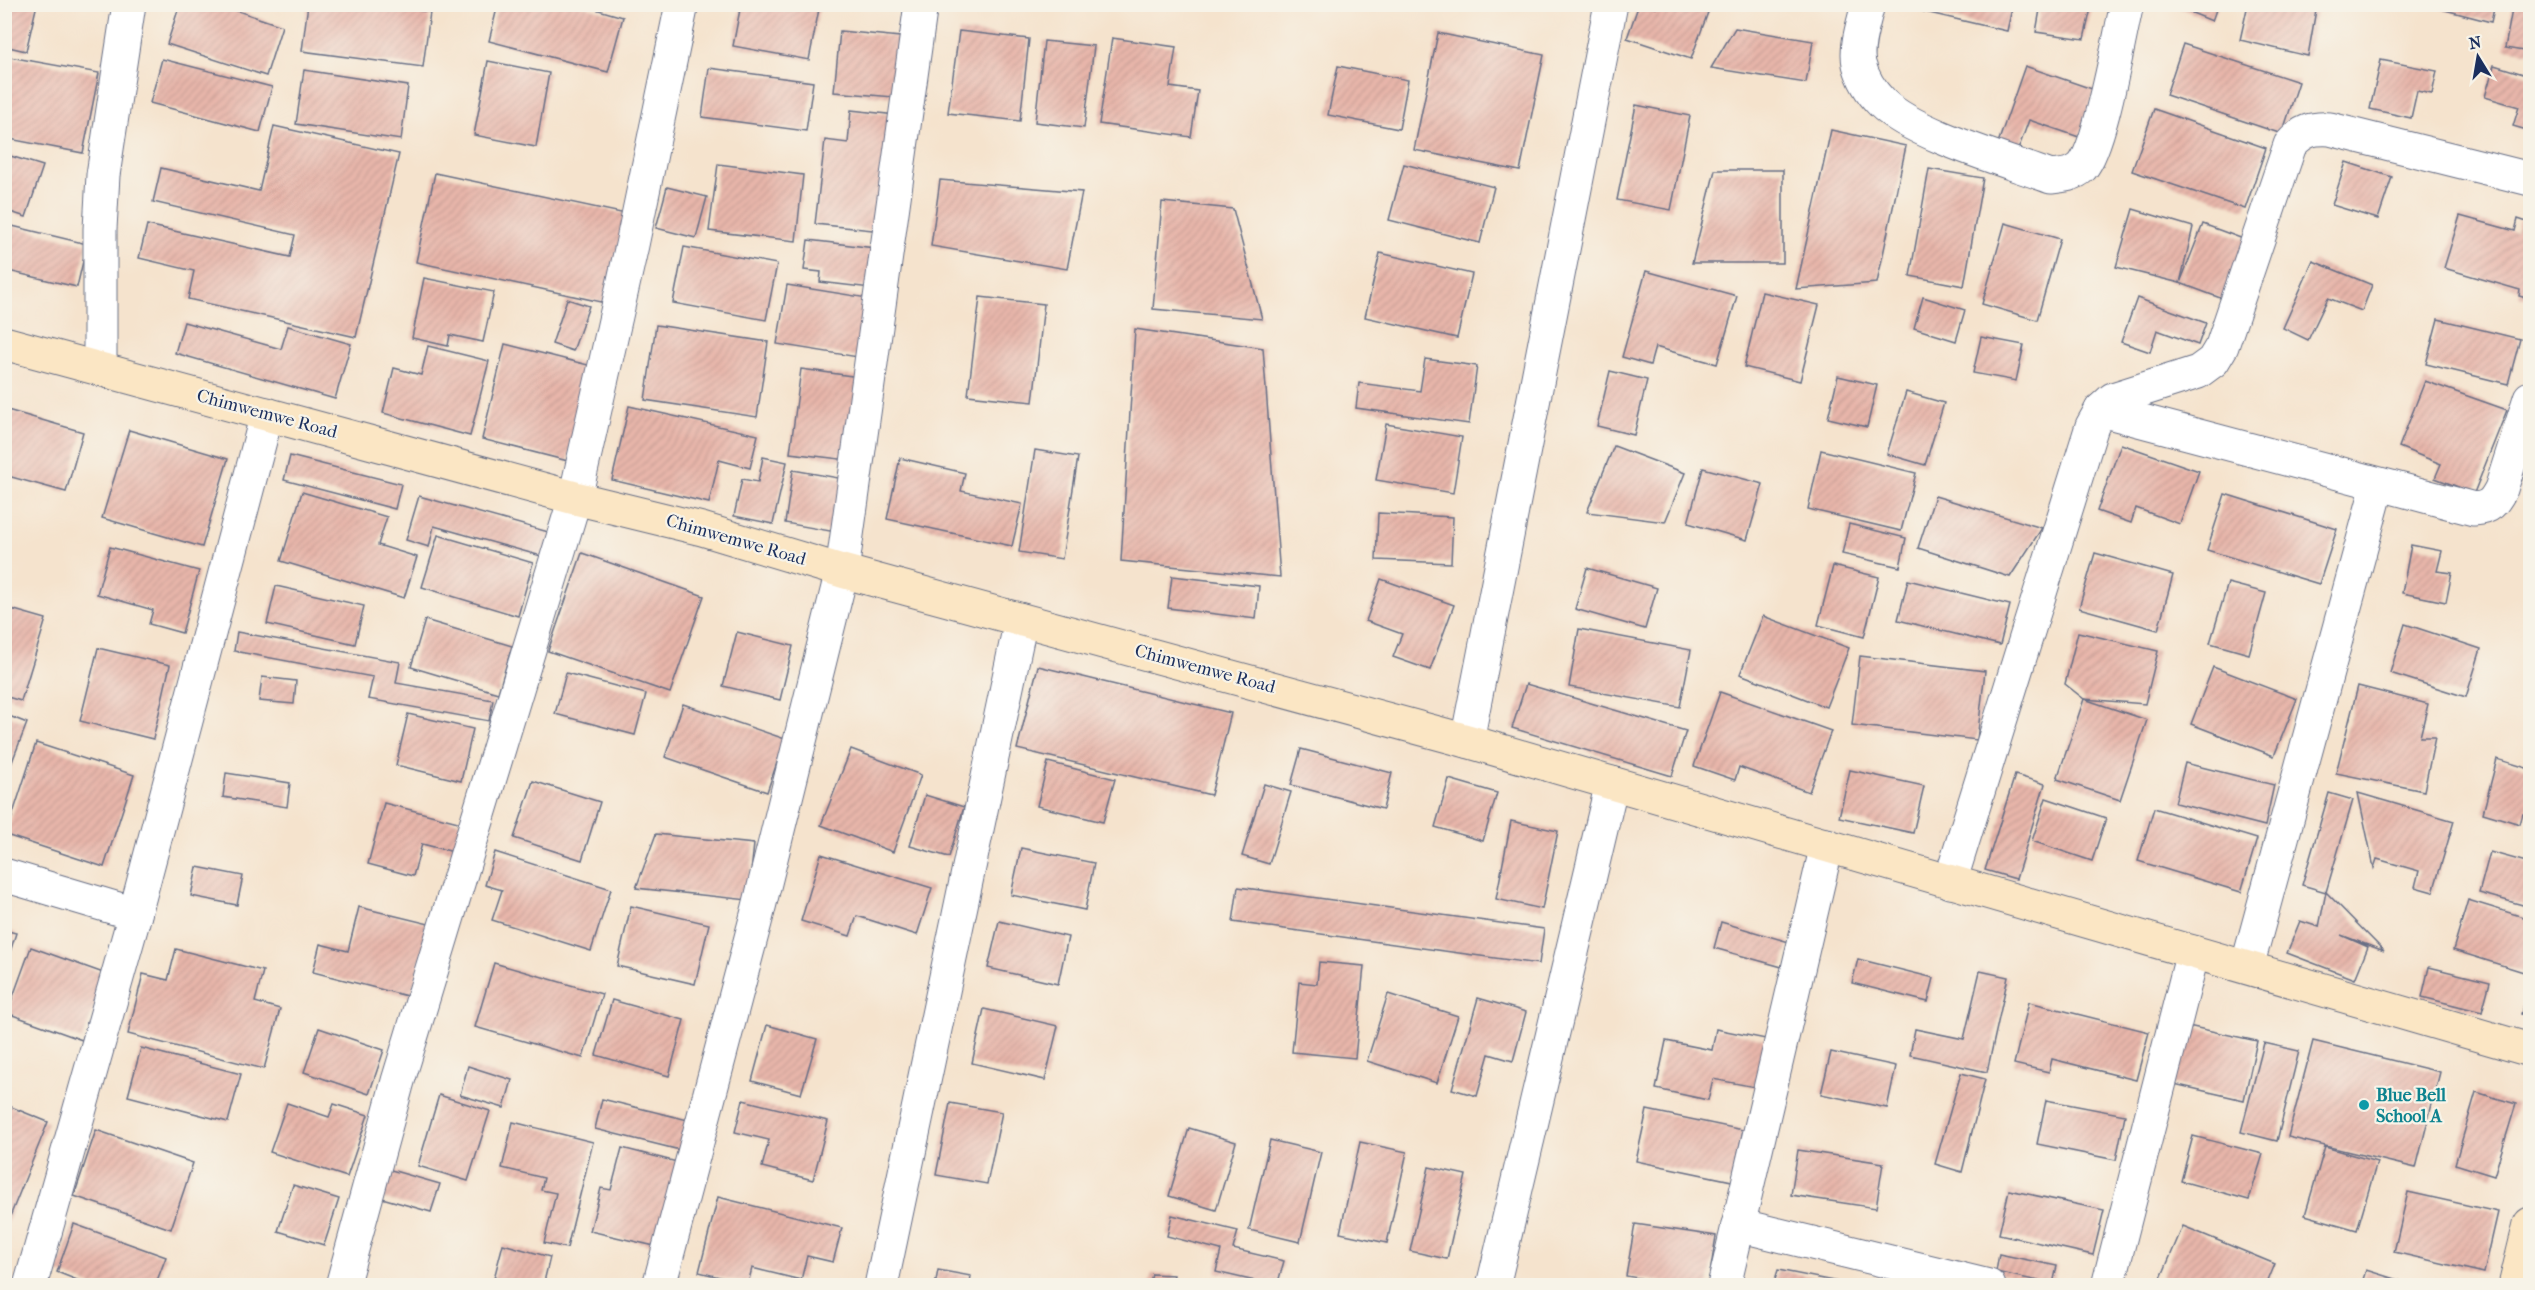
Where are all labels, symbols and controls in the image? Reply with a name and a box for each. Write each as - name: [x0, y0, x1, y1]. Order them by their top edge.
- north arrow: [2448, 27, 2508, 87]
- text: N: [2467, 32, 2484, 53]
- street label: Chimwemwe Road: [194, 385, 340, 443]
- street label: Chimwemwe Road: [664, 510, 809, 570]
- street label: Chimwemwe Road: [1132, 640, 1278, 698]
- place label: Blue Bell School A: [2376, 1085, 2447, 1127]
- marker: Blue Bell School A: [2357, 1098, 2371, 1112]

